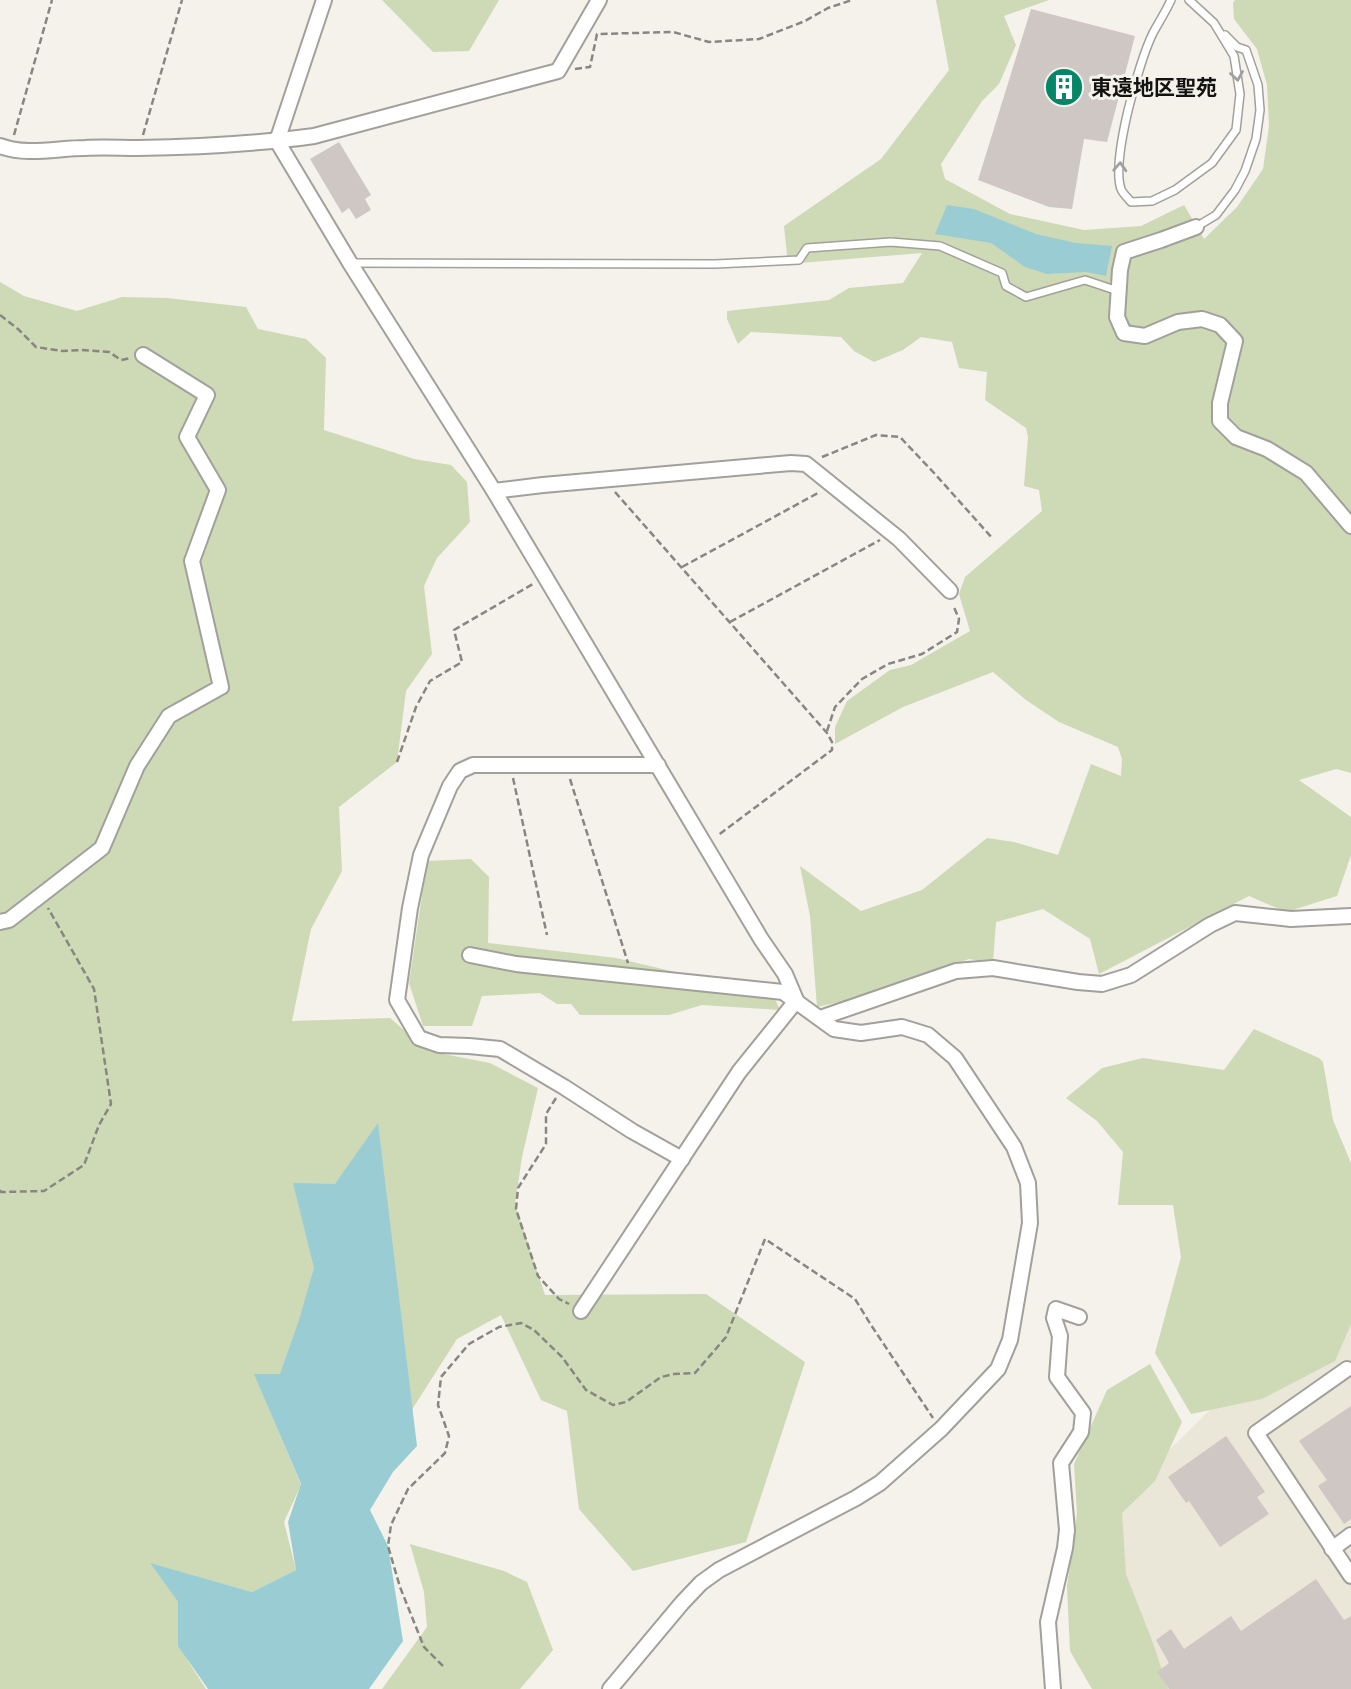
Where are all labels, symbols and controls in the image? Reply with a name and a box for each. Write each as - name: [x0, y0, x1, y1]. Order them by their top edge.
- building icon: 東遠地区聖苑: [1043, 66, 1085, 108]
- one-way arrow: [1229, 70, 1244, 82]
- place label: 東遠地区聖苑: [1091, 74, 1217, 100]
- one-way arrow: [1112, 161, 1127, 172]

